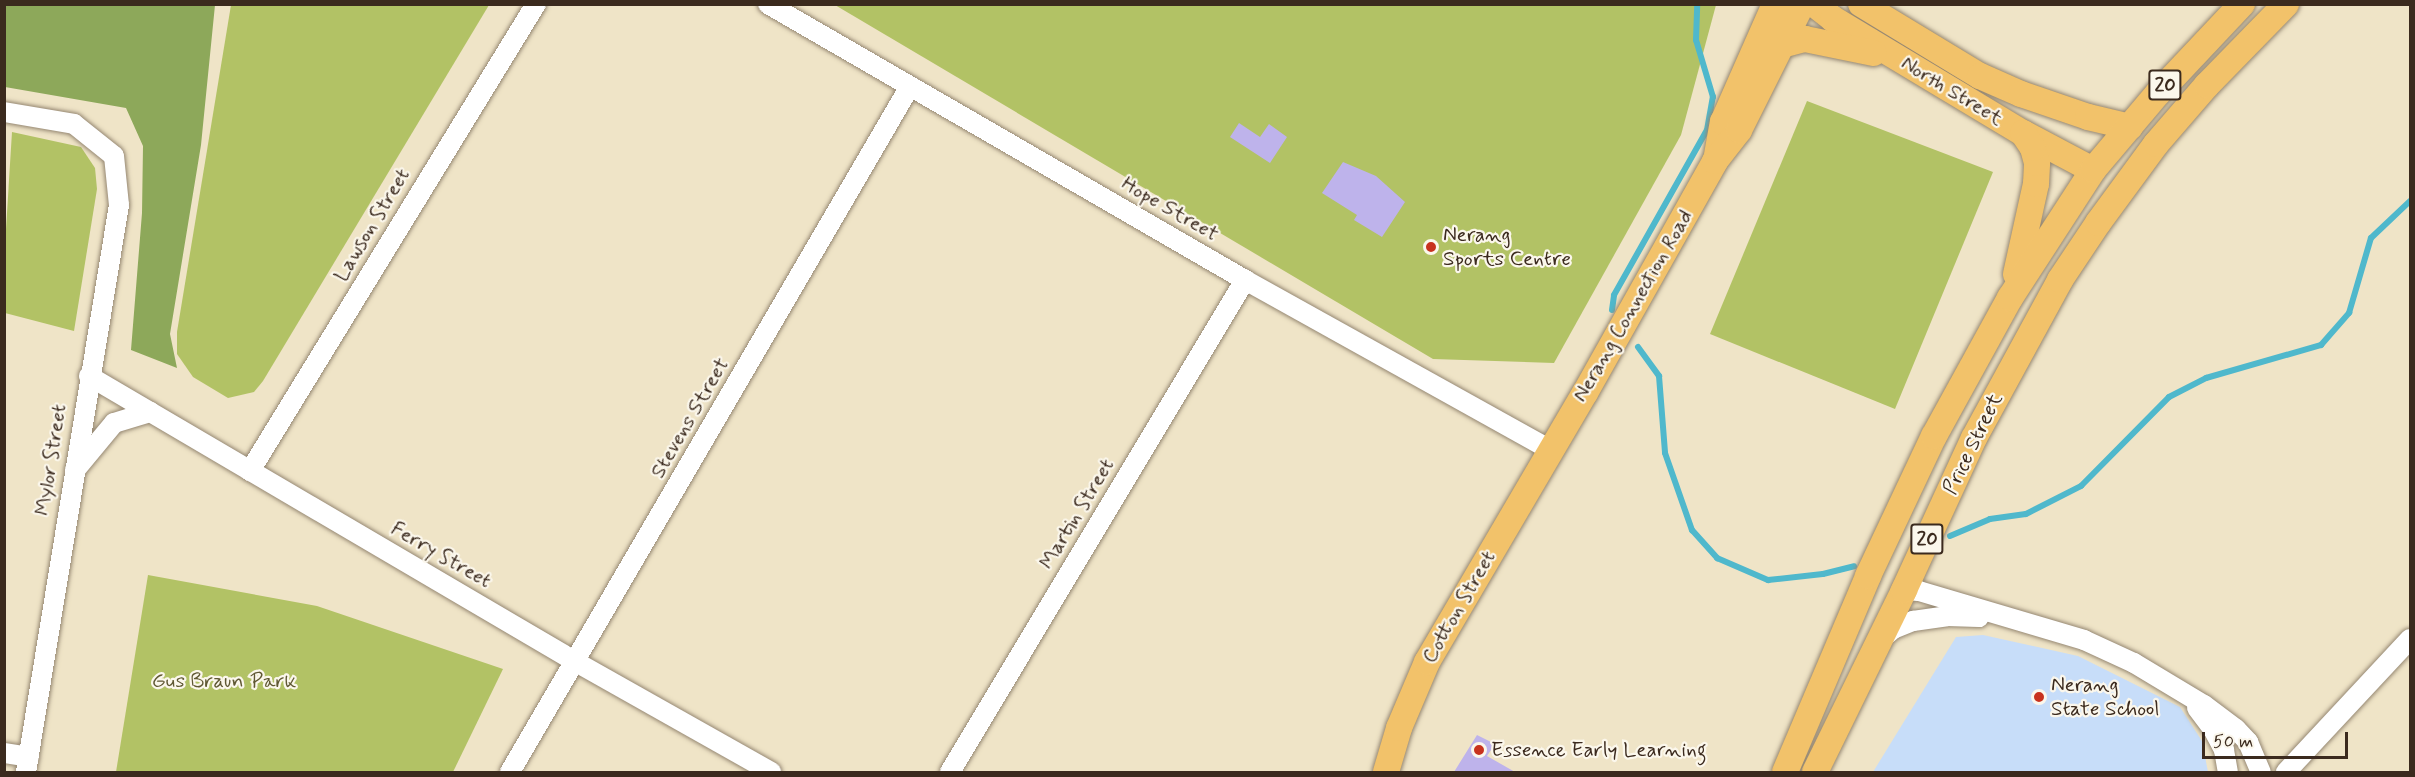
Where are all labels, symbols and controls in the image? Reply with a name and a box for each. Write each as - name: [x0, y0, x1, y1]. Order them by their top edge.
- street label: North Street: [1896, 51, 2008, 131]
- road number: 20: [2147, 68, 2183, 102]
- street label: Lawson Street: [328, 163, 416, 287]
- street label: Hope Street: [1117, 171, 1223, 247]
- street label: Nerang Connection Road: [1567, 204, 1699, 408]
- place label: Nerang Sports Centre: [1443, 222, 1575, 272]
- marker: Nerang Sports Centre: [1424, 240, 1438, 254]
- street label: Stevens Street: [646, 354, 734, 482]
- street label: Price Street: [1938, 389, 2008, 499]
- street label: Mylor Street: [29, 401, 73, 519]
- street label: Martin Street: [1033, 453, 1121, 575]
- street label: Ferry Street: [385, 515, 497, 595]
- road number: 20: [1909, 522, 1945, 556]
- street label: Cotton Street: [1416, 545, 1502, 669]
- park label: Gus Braun Park: [152, 668, 296, 694]
- place label: Nerang State School: [2051, 672, 2159, 722]
- marker: Nerang State School: [2032, 690, 2046, 704]
- scale bar: [2205, 720, 2350, 758]
- text: 50 m: [2213, 730, 2253, 754]
- place label: Essence Early Learning: [1491, 737, 1707, 763]
- marker: Essence Early Learning: [1472, 743, 1486, 757]

